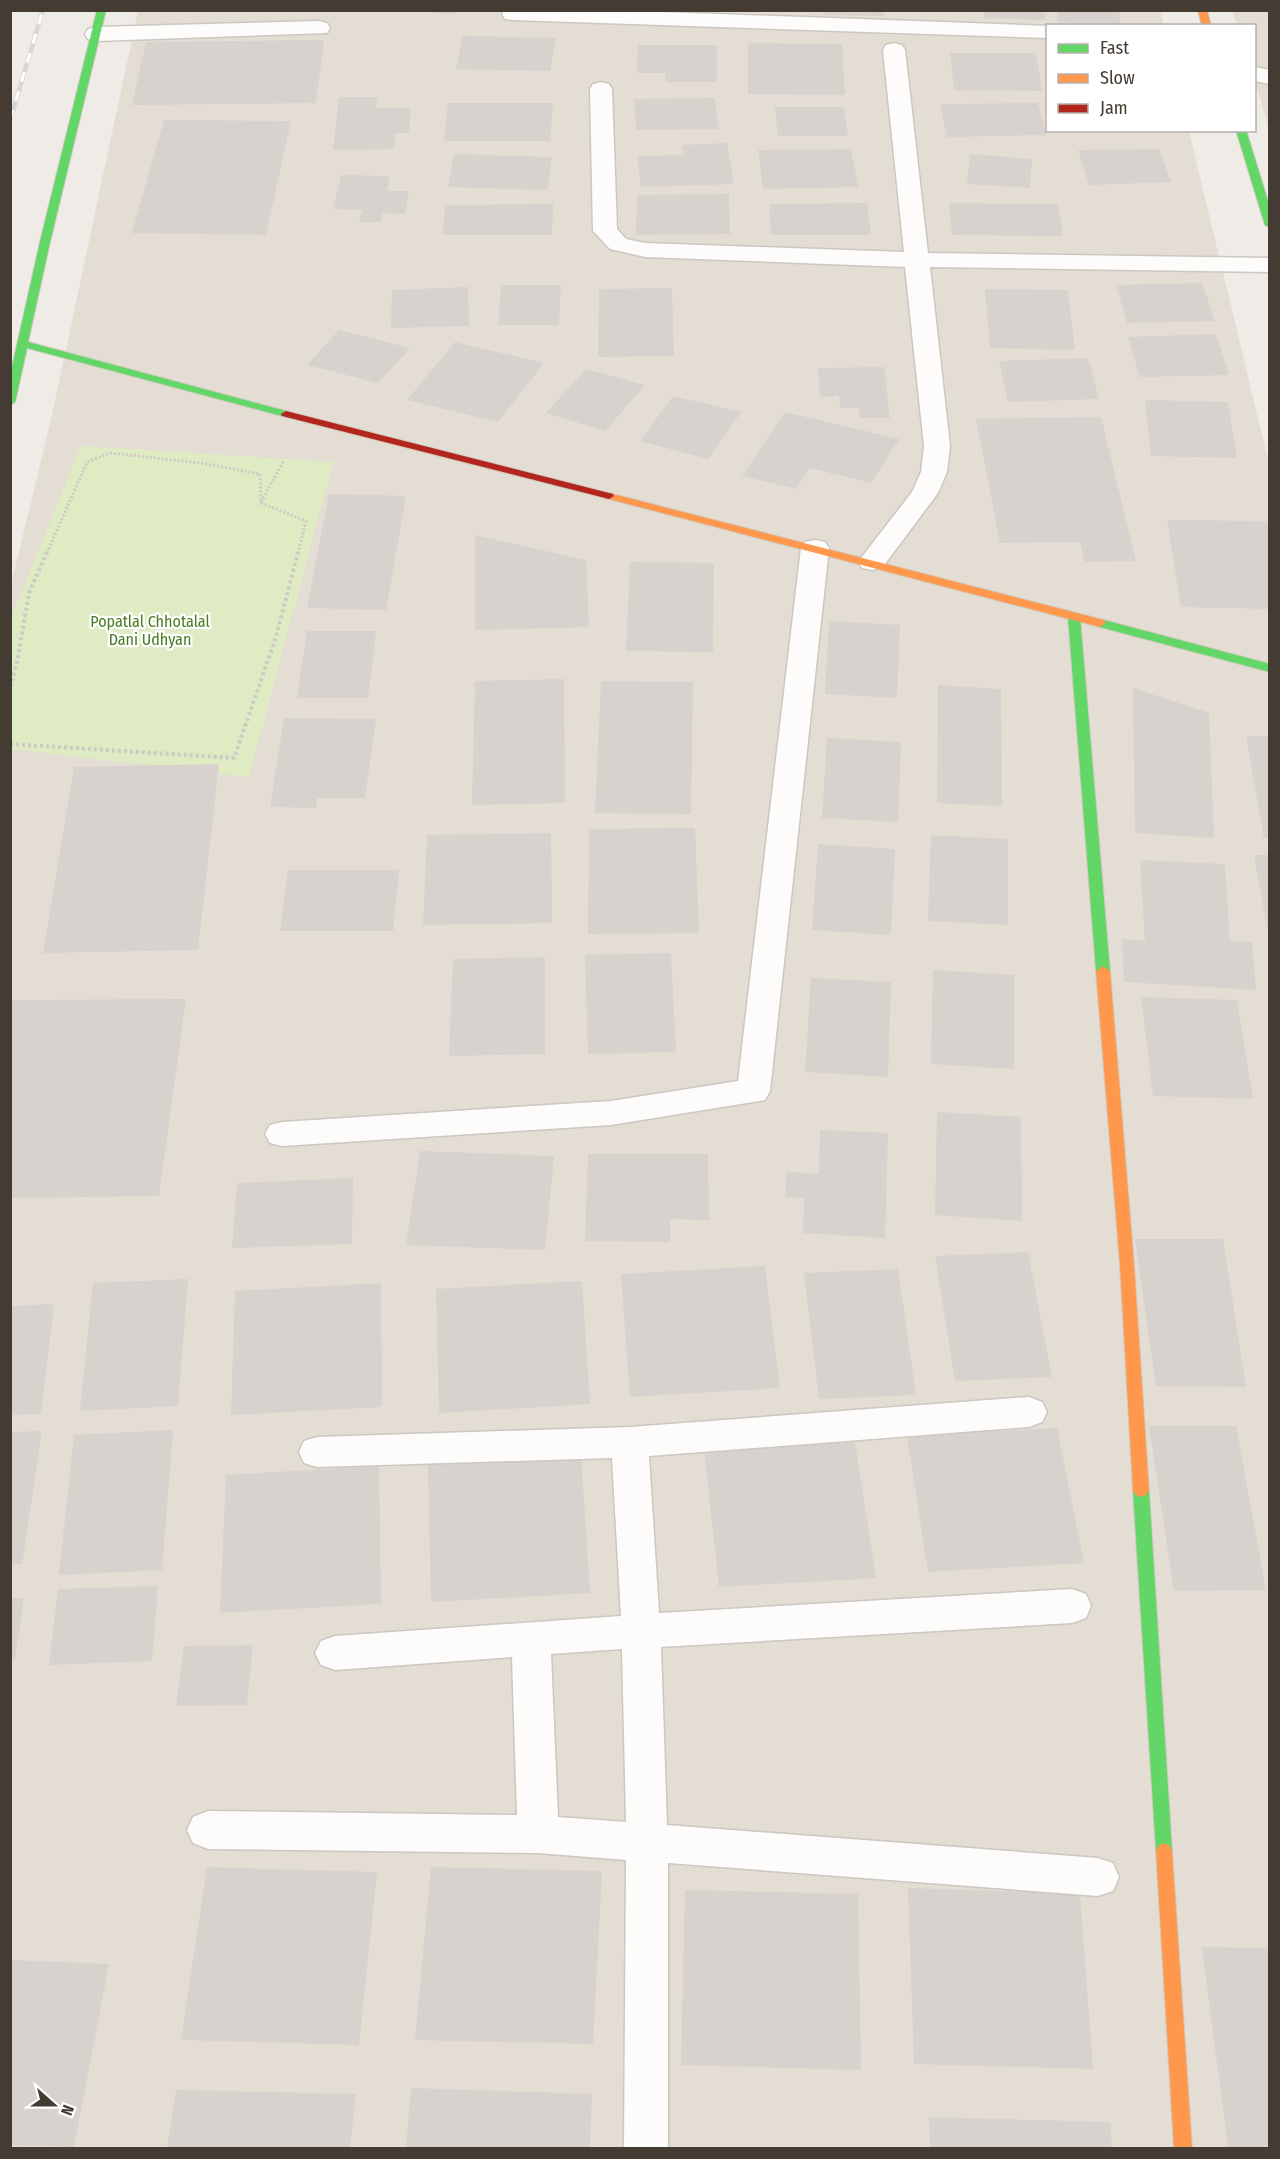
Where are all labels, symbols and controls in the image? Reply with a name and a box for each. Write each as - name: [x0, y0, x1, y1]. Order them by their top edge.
- legend: [1046, 24, 1256, 132]
- text: Fast: [1100, 37, 1129, 59]
- text: Slow: [1100, 67, 1135, 89]
- text: Jam: [1100, 97, 1128, 119]
- park label: Popatlal Chhotalal Dani Udhyan: [90, 612, 210, 649]
- north arrow: [24, 2075, 84, 2135]
- text: N: [57, 2102, 78, 2118]

